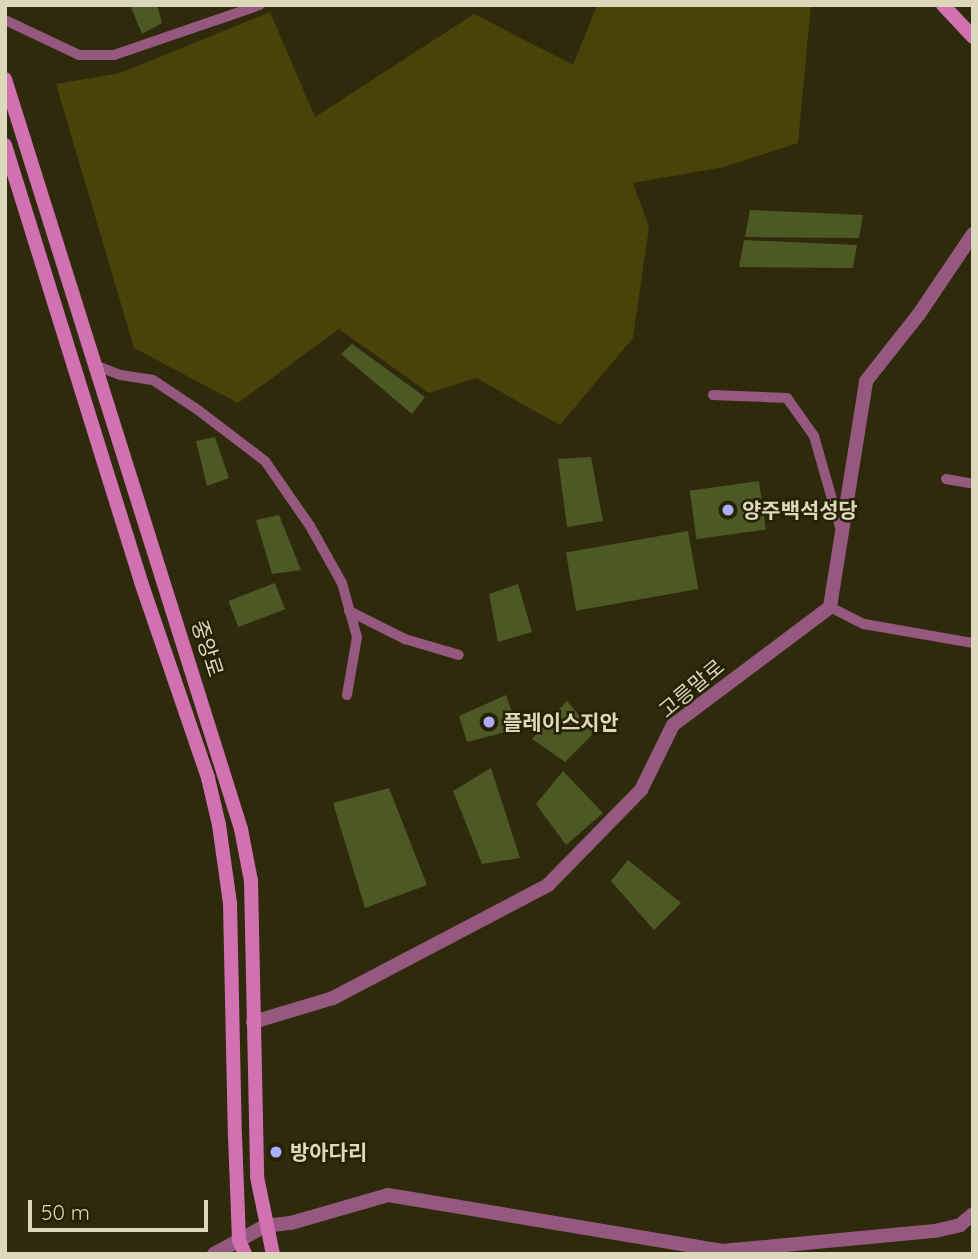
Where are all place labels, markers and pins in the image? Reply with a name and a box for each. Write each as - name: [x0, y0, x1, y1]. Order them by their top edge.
- place label: 양주백석성당: [742, 497, 858, 523]
- marker: 양주백석성당: [720, 502, 736, 518]
- place label: 플레이스지안: [503, 709, 619, 735]
- marker: 플레이스지안: [481, 714, 497, 730]
- place label: 방아다리: [290, 1139, 367, 1165]
- marker: 방아다리: [268, 1144, 284, 1160]

